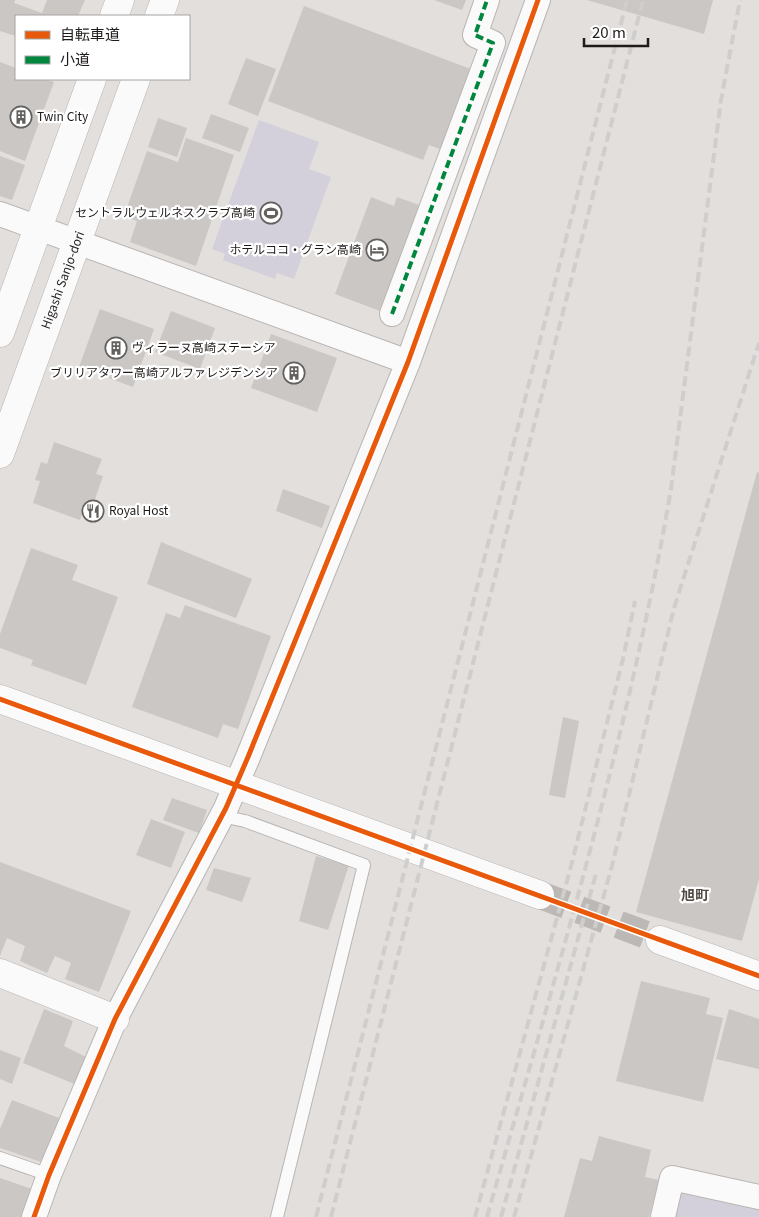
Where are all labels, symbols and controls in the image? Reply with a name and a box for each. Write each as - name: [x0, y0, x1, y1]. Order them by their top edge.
- legend: [15, 15, 190, 80]
- scale bar: [584, 15, 648, 47]
- text: 20 m: [592, 21, 626, 42]
- text: 自転車道: [60, 23, 120, 44]
- text: 小道: [60, 48, 90, 69]
- building icon: Twin City: [9, 105, 33, 129]
- place label: Twin City: [37, 107, 89, 124]
- sports icon: セントラルウェルネスクラブ高崎: [259, 201, 283, 225]
- place label: セントラルウェルネスクラブ高崎: [75, 203, 255, 220]
- street label: Higashi Sanjo-dori: [36, 228, 87, 331]
- hotel icon: ホテルココ・グラン高崎: [365, 238, 389, 262]
- place label: ホテルココ・グラン高崎: [229, 240, 361, 257]
- building icon: ヴィラーヌ高崎ステーシア: [104, 336, 128, 360]
- place label: ヴィラーヌ高崎ステーシア: [132, 338, 276, 355]
- building icon: ブリリアタワー高崎アルファレジデンシア: [282, 361, 306, 385]
- place label: ブリリアタワー高崎アルファレジデンシア: [50, 363, 278, 380]
- restaurant icon: Royal Host: [81, 499, 105, 523]
- place label: Royal Host: [109, 501, 169, 518]
- district label: 旭町: [681, 884, 709, 904]

